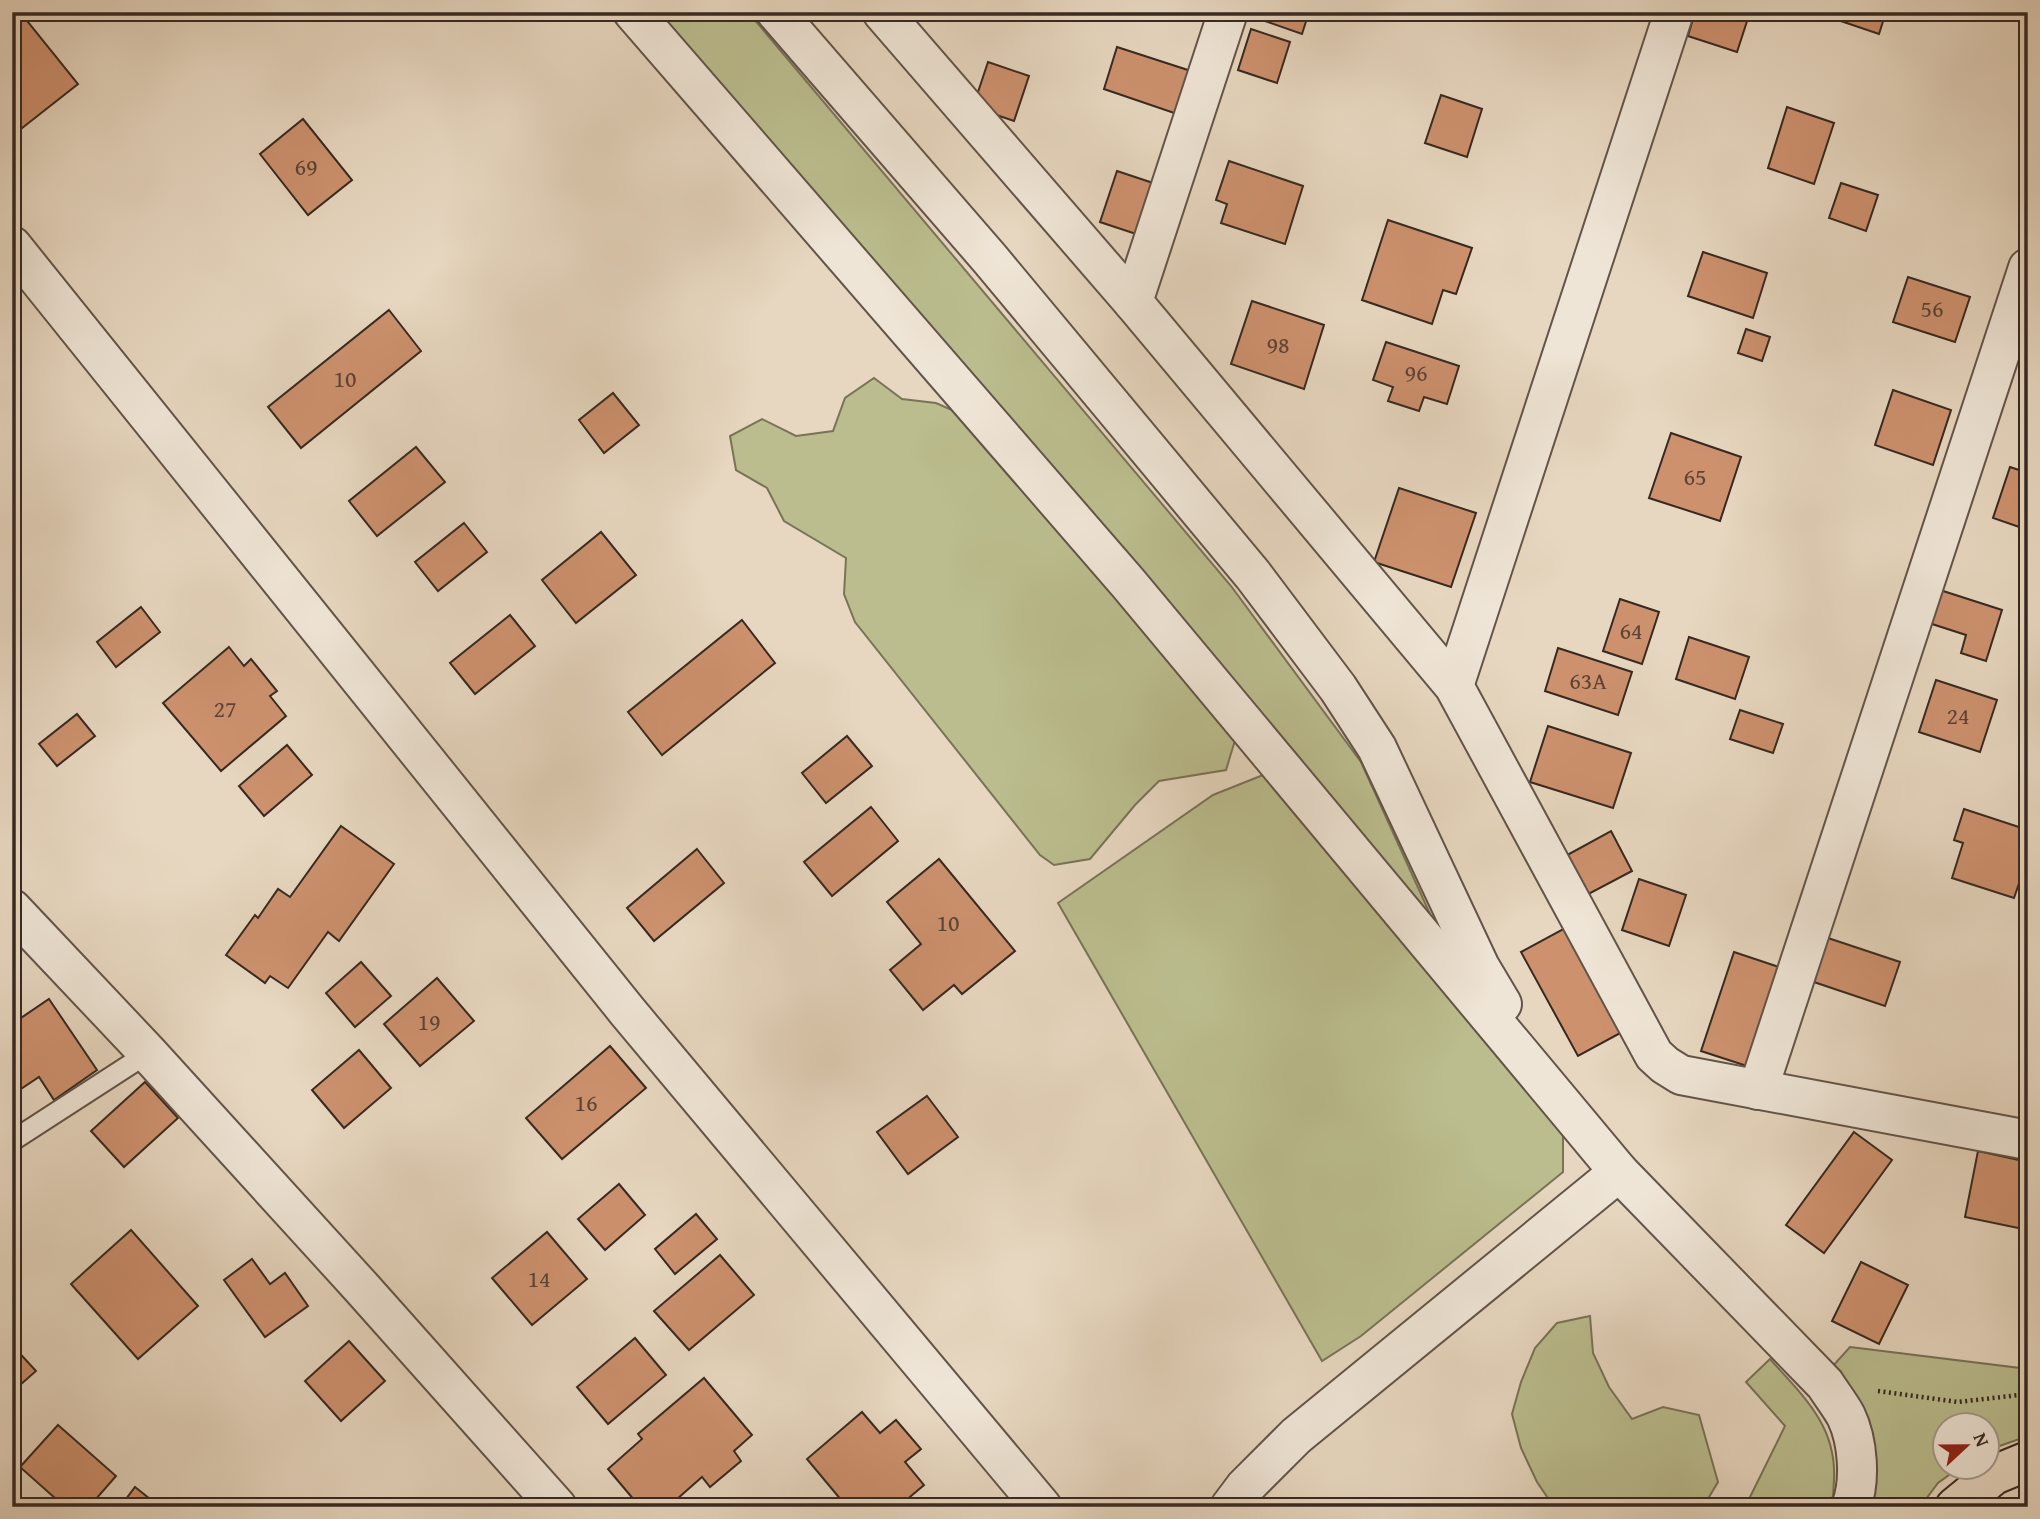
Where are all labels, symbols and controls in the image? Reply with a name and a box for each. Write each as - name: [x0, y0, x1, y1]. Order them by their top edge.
- house number: 69: [294, 149, 318, 184]
- house number: 56: [1920, 291, 1944, 326]
- house number: 98: [1266, 327, 1290, 362]
- house number: 96: [1404, 355, 1428, 390]
- house number: 10: [333, 361, 357, 396]
- house number: 65: [1683, 459, 1707, 494]
- house number: 64: [1619, 613, 1643, 648]
- house number: 63А: [1569, 663, 1607, 698]
- house number: 27: [213, 691, 237, 726]
- house number: 24: [1946, 698, 1970, 733]
- house number: 10: [936, 905, 960, 940]
- house number: 19: [417, 1004, 441, 1039]
- house number: 16: [574, 1085, 598, 1120]
- house number: 14: [527, 1261, 551, 1296]
- north arrow: [1932, 1410, 2002, 1480]
- text: N: [1966, 1428, 1997, 1451]

